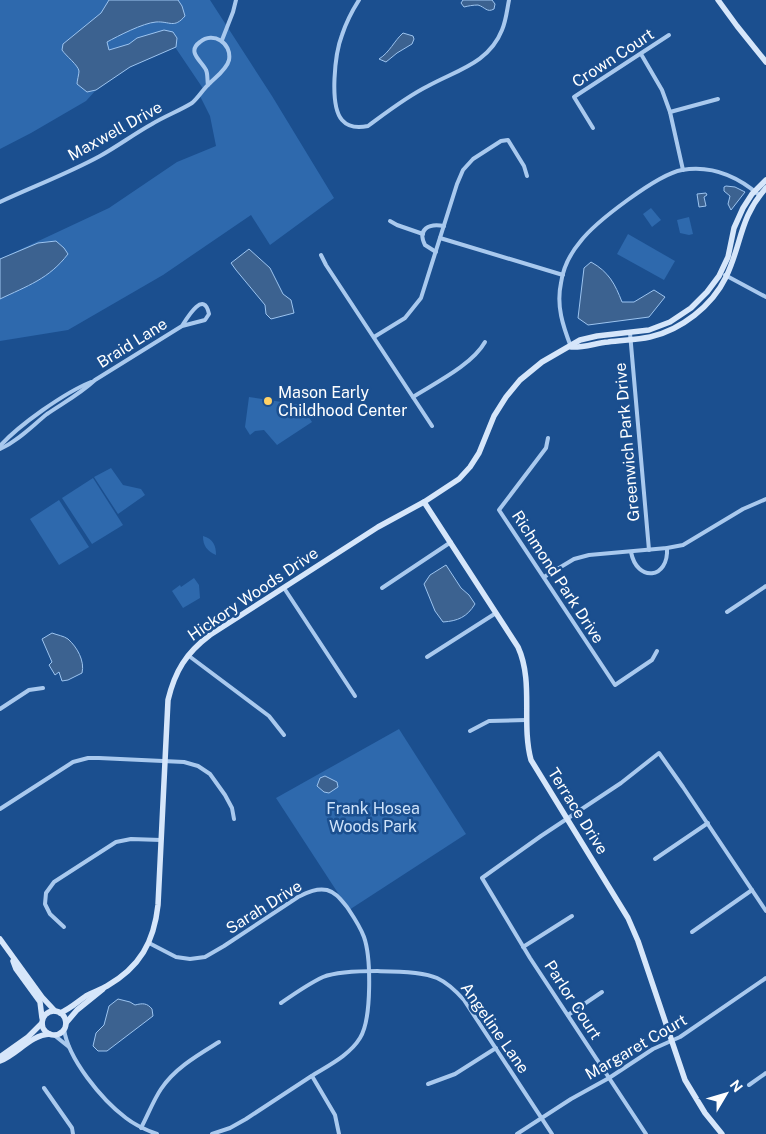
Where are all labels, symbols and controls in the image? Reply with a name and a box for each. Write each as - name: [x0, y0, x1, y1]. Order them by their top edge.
- street label: Crown Court: [569, 25, 657, 91]
- street label: Maxwell Drive: [65, 97, 165, 165]
- street label: Braid Lane: [93, 314, 171, 372]
- street label: Greenwich Park Drive: [611, 362, 643, 522]
- place label: Mason Early Childhood Center: [278, 383, 407, 420]
- marker: Mason Early Childhood Center: [262, 395, 274, 407]
- street label: Richmond Park Drive: [508, 507, 608, 647]
- street label: Hickory Woods Drive: [184, 543, 322, 645]
- street label: Terrace Drive: [544, 764, 612, 858]
- park label: Frank Hosea Woods Park: [326, 799, 420, 836]
- street label: Sarah Drive: [223, 876, 305, 938]
- street label: Parlor Court: [540, 957, 606, 1043]
- street label: Angeline Lane: [457, 979, 533, 1077]
- street label: Margaret Court: [582, 1010, 690, 1084]
- north arrow: [701, 1069, 751, 1119]
- text: N: [727, 1077, 746, 1095]

